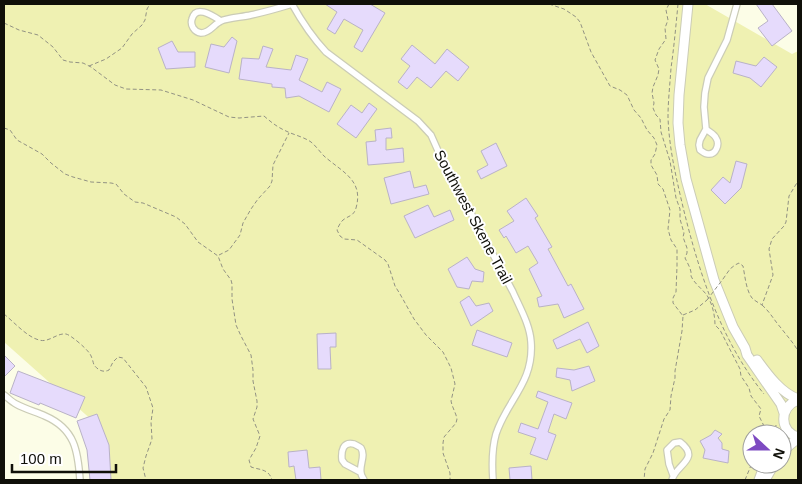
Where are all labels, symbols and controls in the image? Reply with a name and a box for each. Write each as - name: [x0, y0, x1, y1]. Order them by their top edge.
- street label: Southwest Skene Trail: [431, 147, 516, 287]
- north arrow: [742, 424, 792, 474]
- scale bar: [12, 442, 116, 474]
- text: N: [770, 446, 788, 461]
- text: 100 m: [20, 450, 62, 467]

